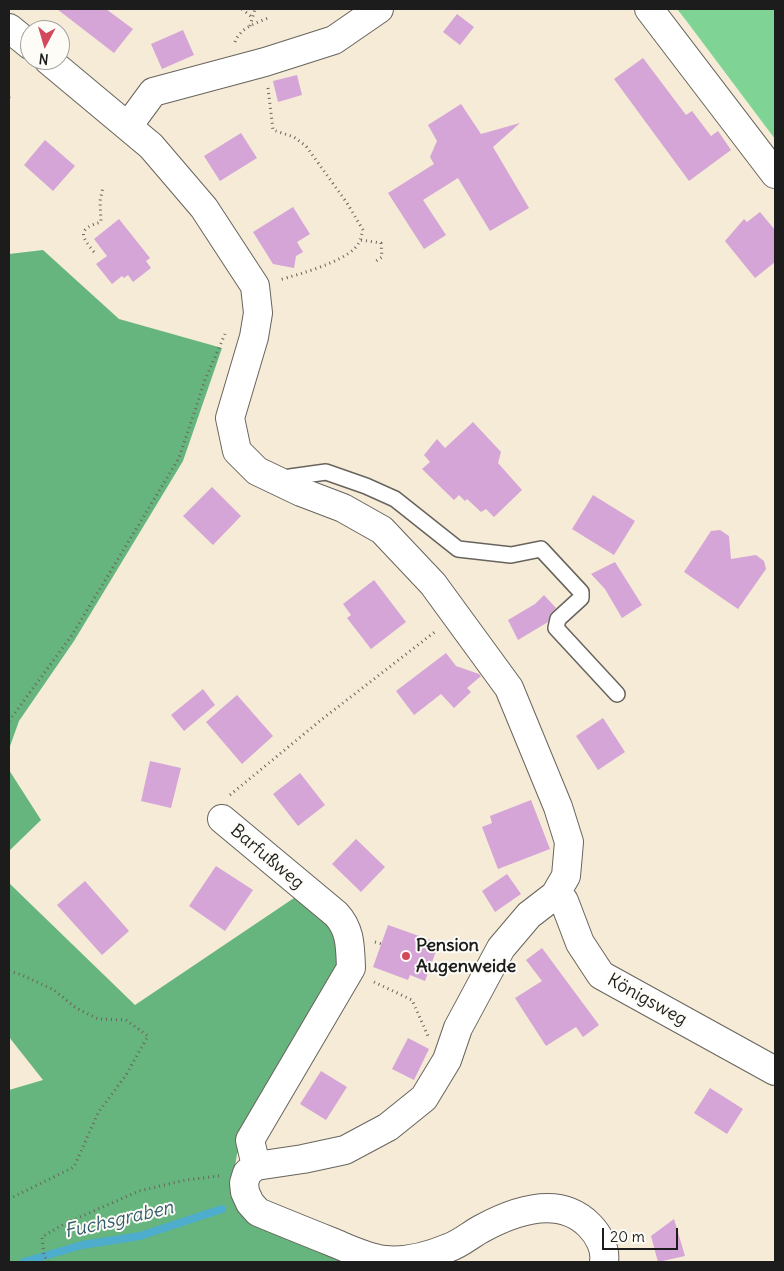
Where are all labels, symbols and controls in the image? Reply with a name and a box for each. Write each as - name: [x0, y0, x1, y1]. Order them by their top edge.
- north arrow: [20, 20, 70, 70]
- text: N: [38, 49, 49, 68]
- street label: Barfußweg: [226, 820, 308, 894]
- place label: Pension Augenweide: [416, 935, 516, 978]
- marker: Pension Augenweide: [400, 950, 412, 962]
- street label: Königsweg: [603, 969, 691, 1031]
- water label: Fuchsgraben: [62, 1196, 176, 1244]
- scale bar: [604, 1218, 680, 1250]
- text: 20 m: [610, 1227, 645, 1246]

